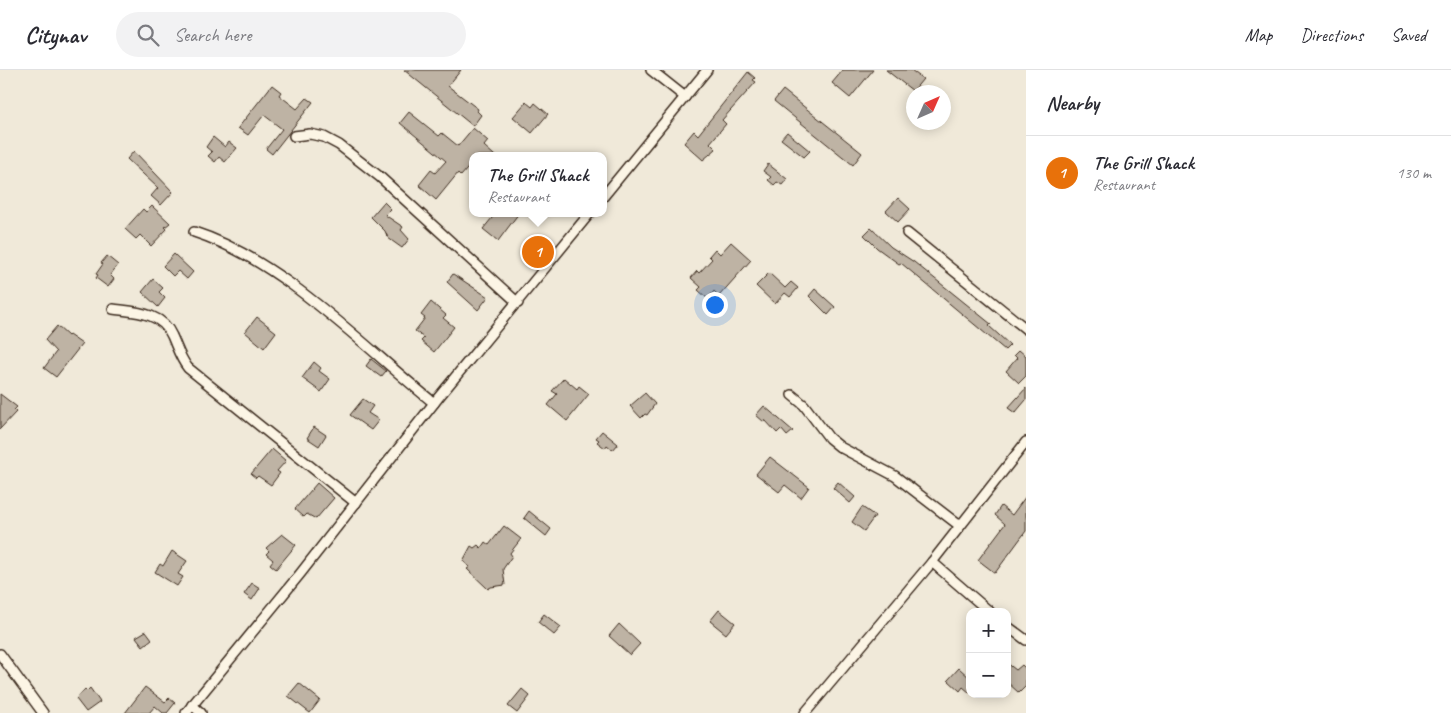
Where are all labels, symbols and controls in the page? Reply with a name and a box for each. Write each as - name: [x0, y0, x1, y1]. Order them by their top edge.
- search box: [116, 12, 466, 57]
- text: Citynav: [25, 20, 86, 50]
- icon: search: [134, 21, 162, 49]
- text: Search here: [174, 23, 251, 47]
- text: Map: [1245, 24, 1272, 46]
- text: Directions: [1300, 24, 1363, 46]
- text: Saved: [1391, 24, 1426, 46]
- north arrow: [906, 85, 951, 130]
- text: Nearby: [1046, 90, 1099, 116]
- text: The Grill Shack: [1093, 151, 1194, 175]
- popup: [469, 152, 607, 217]
- text: The Grill Shack: [488, 163, 588, 187]
- text: 1: [1058, 163, 1066, 183]
- text: 130 m: [1397, 163, 1431, 183]
- text: Restaurant: [1093, 175, 1155, 195]
- text: Restaurant: [488, 187, 550, 207]
- pin: 1: [522, 233, 554, 271]
- your location: [702, 292, 728, 318]
- map controls: [966, 608, 1011, 698]
- button: +: [966, 608, 1011, 653]
- button: −: [966, 653, 1011, 698]

